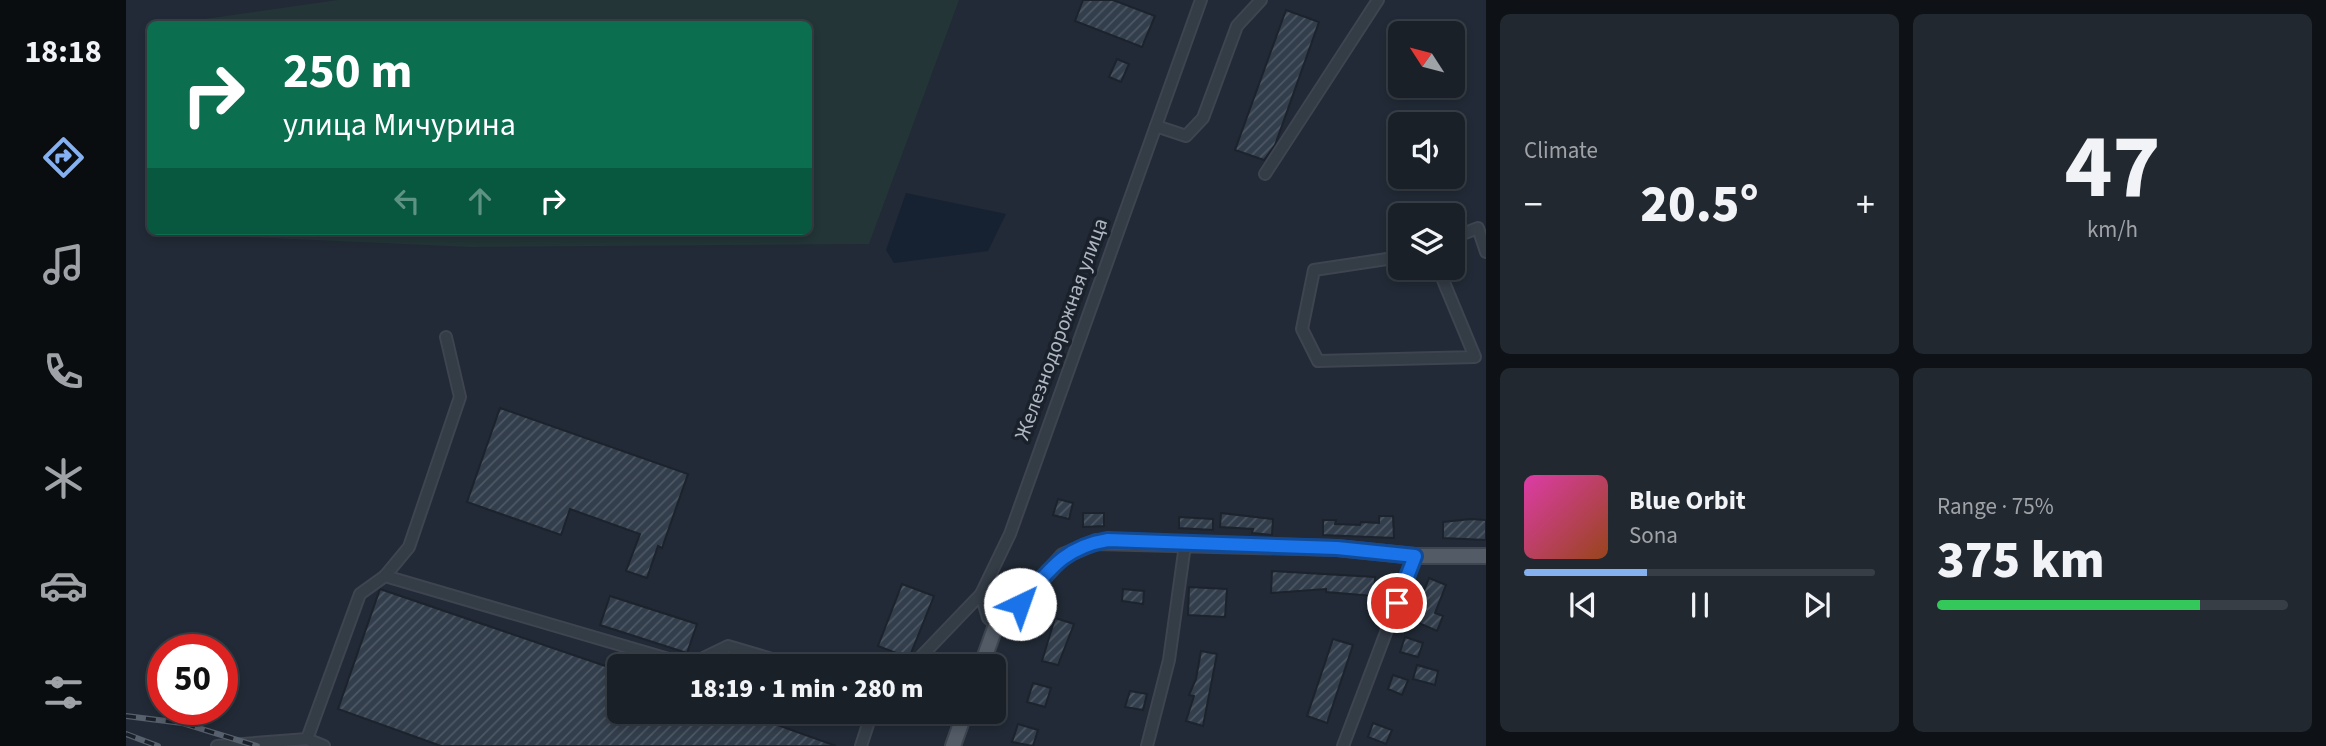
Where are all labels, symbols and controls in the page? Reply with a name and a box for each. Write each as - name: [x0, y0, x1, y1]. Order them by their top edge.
- north arrow: [1388, 21, 1465, 98]
- map controls: [1388, 21, 1465, 280]
- text: 18:18: [24, 29, 102, 75]
- text: 250 m: [283, 37, 412, 107]
- icon: right: [168, 49, 259, 140]
- text: улица Мичурина: [283, 102, 516, 148]
- text: 47: [2064, 103, 2161, 232]
- button: sound: [1388, 112, 1465, 189]
- icon: directions: [39, 133, 88, 182]
- text: Climate: [1524, 134, 1598, 167]
- text: 20.5°: [1640, 168, 1759, 242]
- text: −: [1524, 178, 1543, 232]
- text: +: [1856, 178, 1875, 232]
- icon: left: [388, 182, 426, 220]
- icon: ahead: [461, 182, 499, 220]
- icon: right: [534, 182, 572, 220]
- button: layers: [1388, 203, 1465, 280]
- text: km/h: [2087, 213, 2138, 246]
- street label: Железнодорожная улица: [1007, 214, 1115, 444]
- icon: music: [39, 240, 88, 289]
- icon: phone: [39, 347, 88, 396]
- icon: climate: [39, 454, 88, 503]
- text: Blue Orbit: [1629, 482, 1746, 519]
- text: Range · 75%: [1937, 490, 2054, 523]
- text: Sona: [1629, 519, 1678, 552]
- text: 375 km: [1937, 524, 2105, 598]
- icon: car: [39, 561, 88, 610]
- position arrow: [983, 567, 1057, 641]
- pin: [1367, 573, 1427, 633]
- icon: arrive: [1378, 584, 1416, 622]
- icon: previous: [1564, 586, 1602, 624]
- icon: pause: [1681, 586, 1719, 624]
- icon: next: [1798, 586, 1836, 624]
- speed limit sign: 50: [147, 634, 238, 725]
- icon: filters: [39, 668, 88, 717]
- text: 18:19 · 1 min · 280 m: [690, 670, 923, 707]

